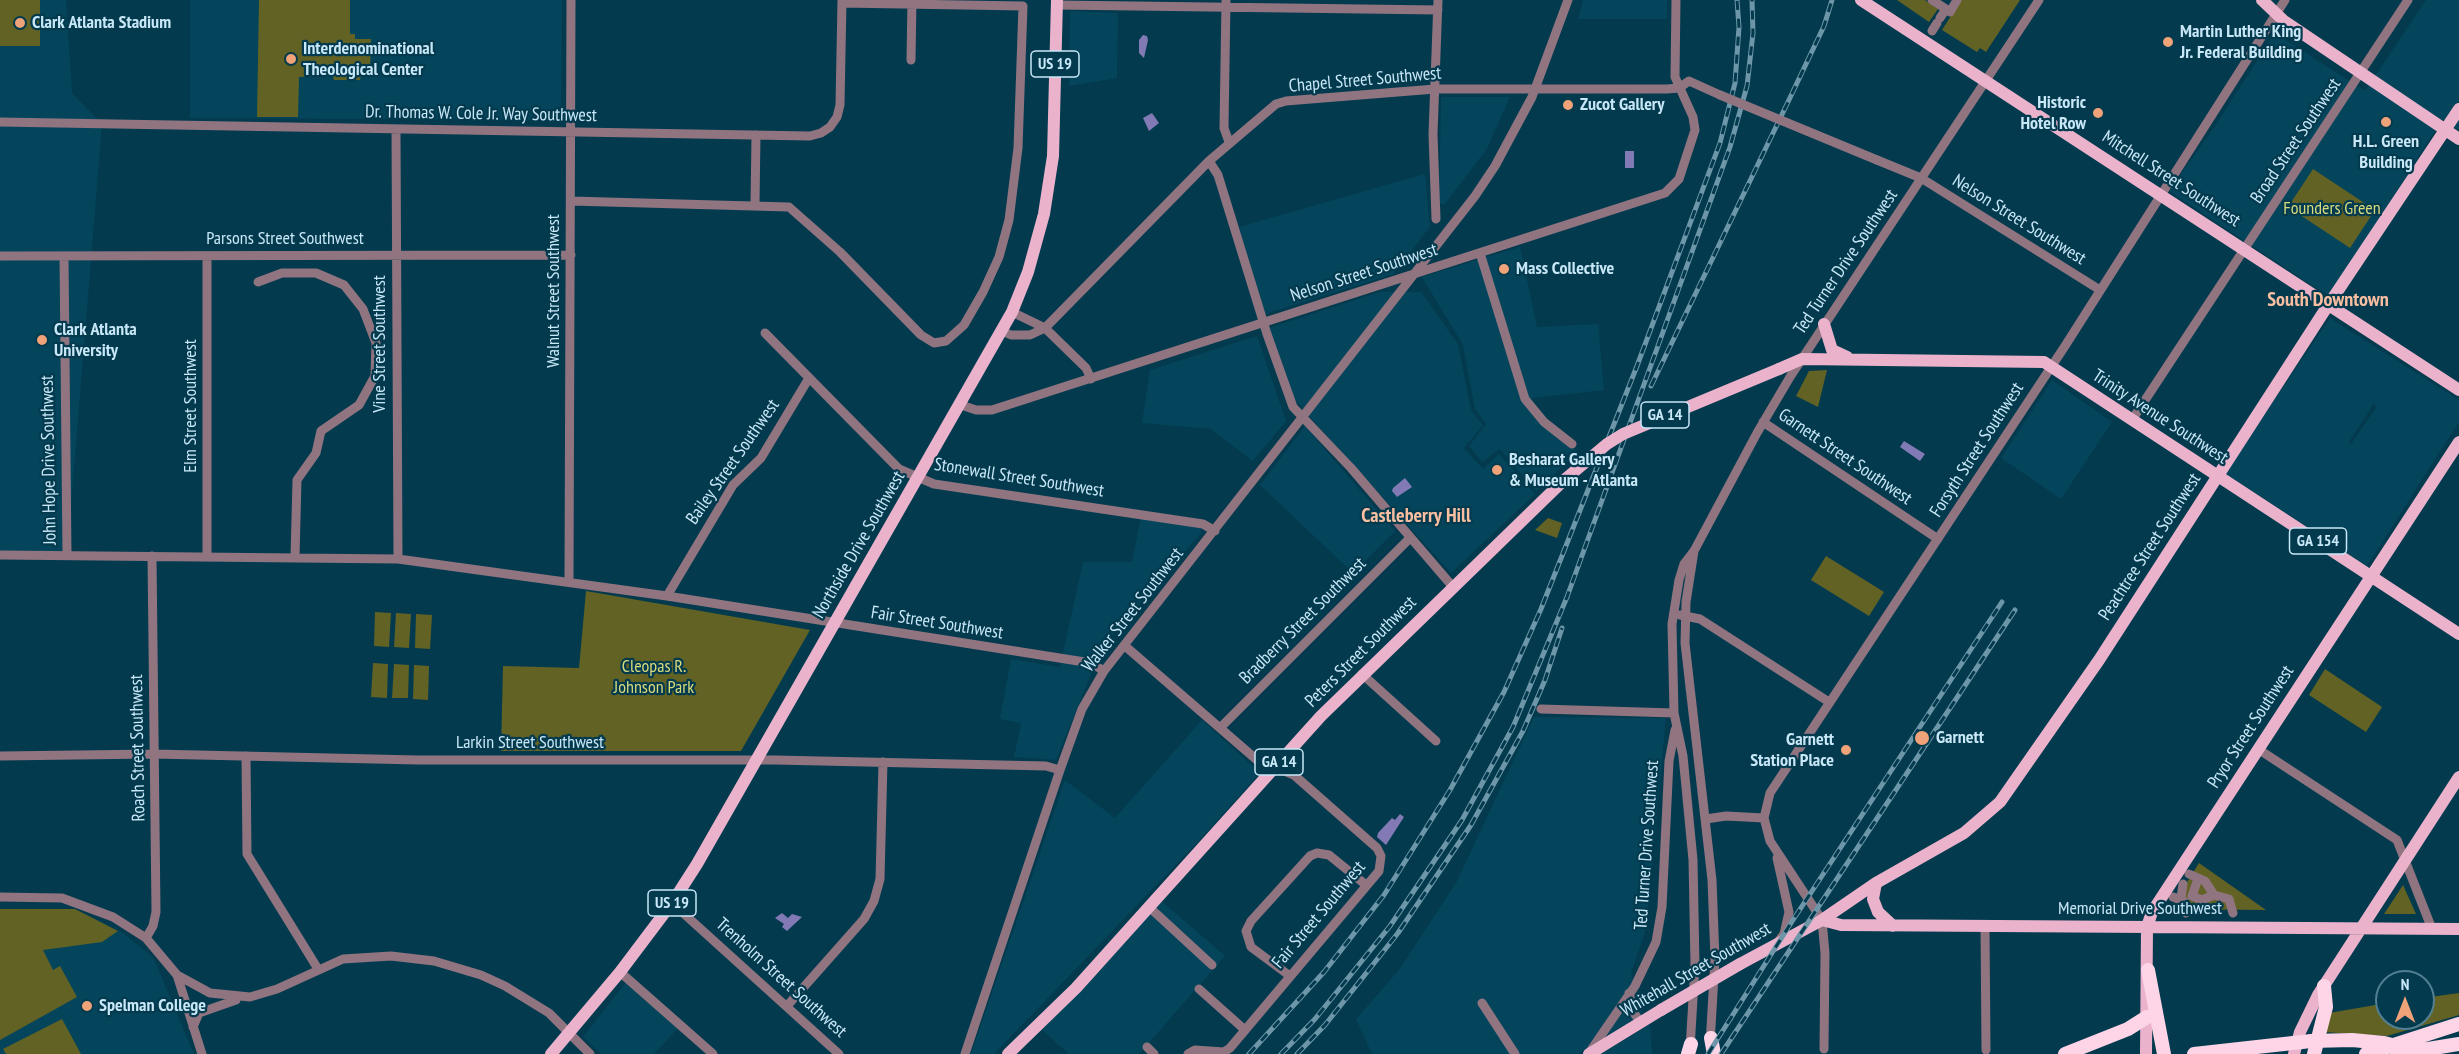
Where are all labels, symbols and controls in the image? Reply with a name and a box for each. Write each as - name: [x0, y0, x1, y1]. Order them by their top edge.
- place label: Clark Atlanta Stadium: [32, 12, 171, 34]
- marker: Clark Atlanta Stadium: [13, 16, 27, 30]
- place label: Martin Luther King Jr. Federal Building: [2180, 21, 2302, 63]
- marker: Martin Luther King Jr. Federal Building: [2161, 35, 2175, 49]
- place label: Interdenominational Theological Center: [303, 38, 434, 80]
- road number: US 19: [1031, 51, 1079, 77]
- marker: Interdenominational Theological Center: [284, 52, 298, 66]
- street label: Chapel Street Southwest: [1288, 63, 1442, 97]
- street label: Broad Street Southwest: [2246, 74, 2346, 208]
- place label: Historic Hotel Row: [2020, 92, 2086, 134]
- place label: Zucot Gallery: [1580, 94, 1664, 116]
- marker: Zucot Gallery: [1561, 98, 1575, 112]
- street label: Dr. Thomas W. Cole Jr. Way Southwest: [365, 101, 597, 127]
- marker: Historic Hotel Row: [2091, 106, 2105, 120]
- marker: H.L. Green Building: [2379, 115, 2393, 129]
- street label: Mitchell Street Southwest: [2098, 126, 2244, 232]
- place label: H.L. Green Building: [2353, 131, 2419, 174]
- street label: Nelson Street Southwest: [1948, 170, 2090, 270]
- street label: Ted Turner Drive Southwest: [1789, 185, 1903, 339]
- park label: Founders Green: [2283, 198, 2381, 220]
- street label: Walnut Street Southwest: [543, 214, 565, 368]
- street label: Parsons Street Southwest: [206, 228, 364, 250]
- street label: Nelson Street Southwest: [1288, 239, 1440, 307]
- place label: Mass Collective: [1516, 258, 1614, 280]
- marker: Mass Collective: [1497, 262, 1511, 276]
- street label: Vine Street Southwest: [369, 275, 391, 413]
- district label: South Downtown: [2267, 288, 2389, 312]
- place label: Clark Atlanta University: [54, 319, 137, 362]
- marker: Clark Atlanta University: [35, 333, 49, 347]
- street label: Elm Street Southwest: [180, 339, 202, 473]
- street label: Trinity Avenue Southwest: [2088, 365, 2232, 469]
- street label: John Hope Drive Southwest: [37, 375, 61, 545]
- street label: Forsyth Street Southwest: [1926, 379, 2028, 521]
- street label: Bailey Street Southwest: [682, 395, 784, 529]
- road number: GA 14: [1641, 402, 1689, 428]
- street label: Garnett Street Southwest: [1774, 404, 1916, 510]
- place label: Besharat Gallery & Museum - Atlanta: [1509, 449, 1638, 492]
- street label: Stonewall Street Southwest: [933, 454, 1105, 502]
- marker: Besharat Gallery & Museum - Atlanta: [1490, 463, 1504, 477]
- street label: Northside Drive Southwest: [808, 468, 910, 622]
- street label: Peachtree Street Southwest: [2094, 469, 2206, 625]
- district label: Castleberry Hill: [1361, 504, 1471, 528]
- road number: GA 154: [2290, 528, 2346, 554]
- street label: Walker Street Southwest: [1078, 543, 1188, 677]
- street label: Bradberry Street Southwest: [1235, 553, 1371, 689]
- street label: Peters Street Southwest: [1301, 592, 1421, 712]
- street label: Fair Street Southwest: [869, 602, 1005, 644]
- park label: Cleopas R. Johnson Park: [614, 656, 694, 698]
- street label: Pryor Street Southwest: [2203, 662, 2299, 792]
- street label: Roach Street Southwest: [126, 674, 150, 822]
- place label: Garnett: [1936, 727, 1984, 749]
- place label: Garnett Station Place: [1750, 729, 1834, 771]
- marker: Garnett: [1913, 729, 1931, 747]
- street label: Larkin Street Southwest: [456, 732, 604, 754]
- marker: Garnett Station Place: [1839, 743, 1853, 757]
- road number: GA 14: [1255, 749, 1303, 775]
- street label: Ted Turner Drive Southwest: [1630, 759, 1664, 931]
- street label: Fair Street Southwest: [1268, 857, 1370, 973]
- road number: US 19: [648, 890, 696, 916]
- street label: Memorial Drive Southwest: [2058, 898, 2222, 920]
- street label: Trenholm Street Southwest: [711, 914, 851, 1042]
- street label: Whitehall Street Southwest: [1617, 918, 1775, 1022]
- north arrow: [2375, 970, 2435, 1030]
- text: N: [2401, 974, 2409, 994]
- place label: Spelman College: [99, 995, 206, 1017]
- marker: Spelman College: [80, 999, 94, 1013]

